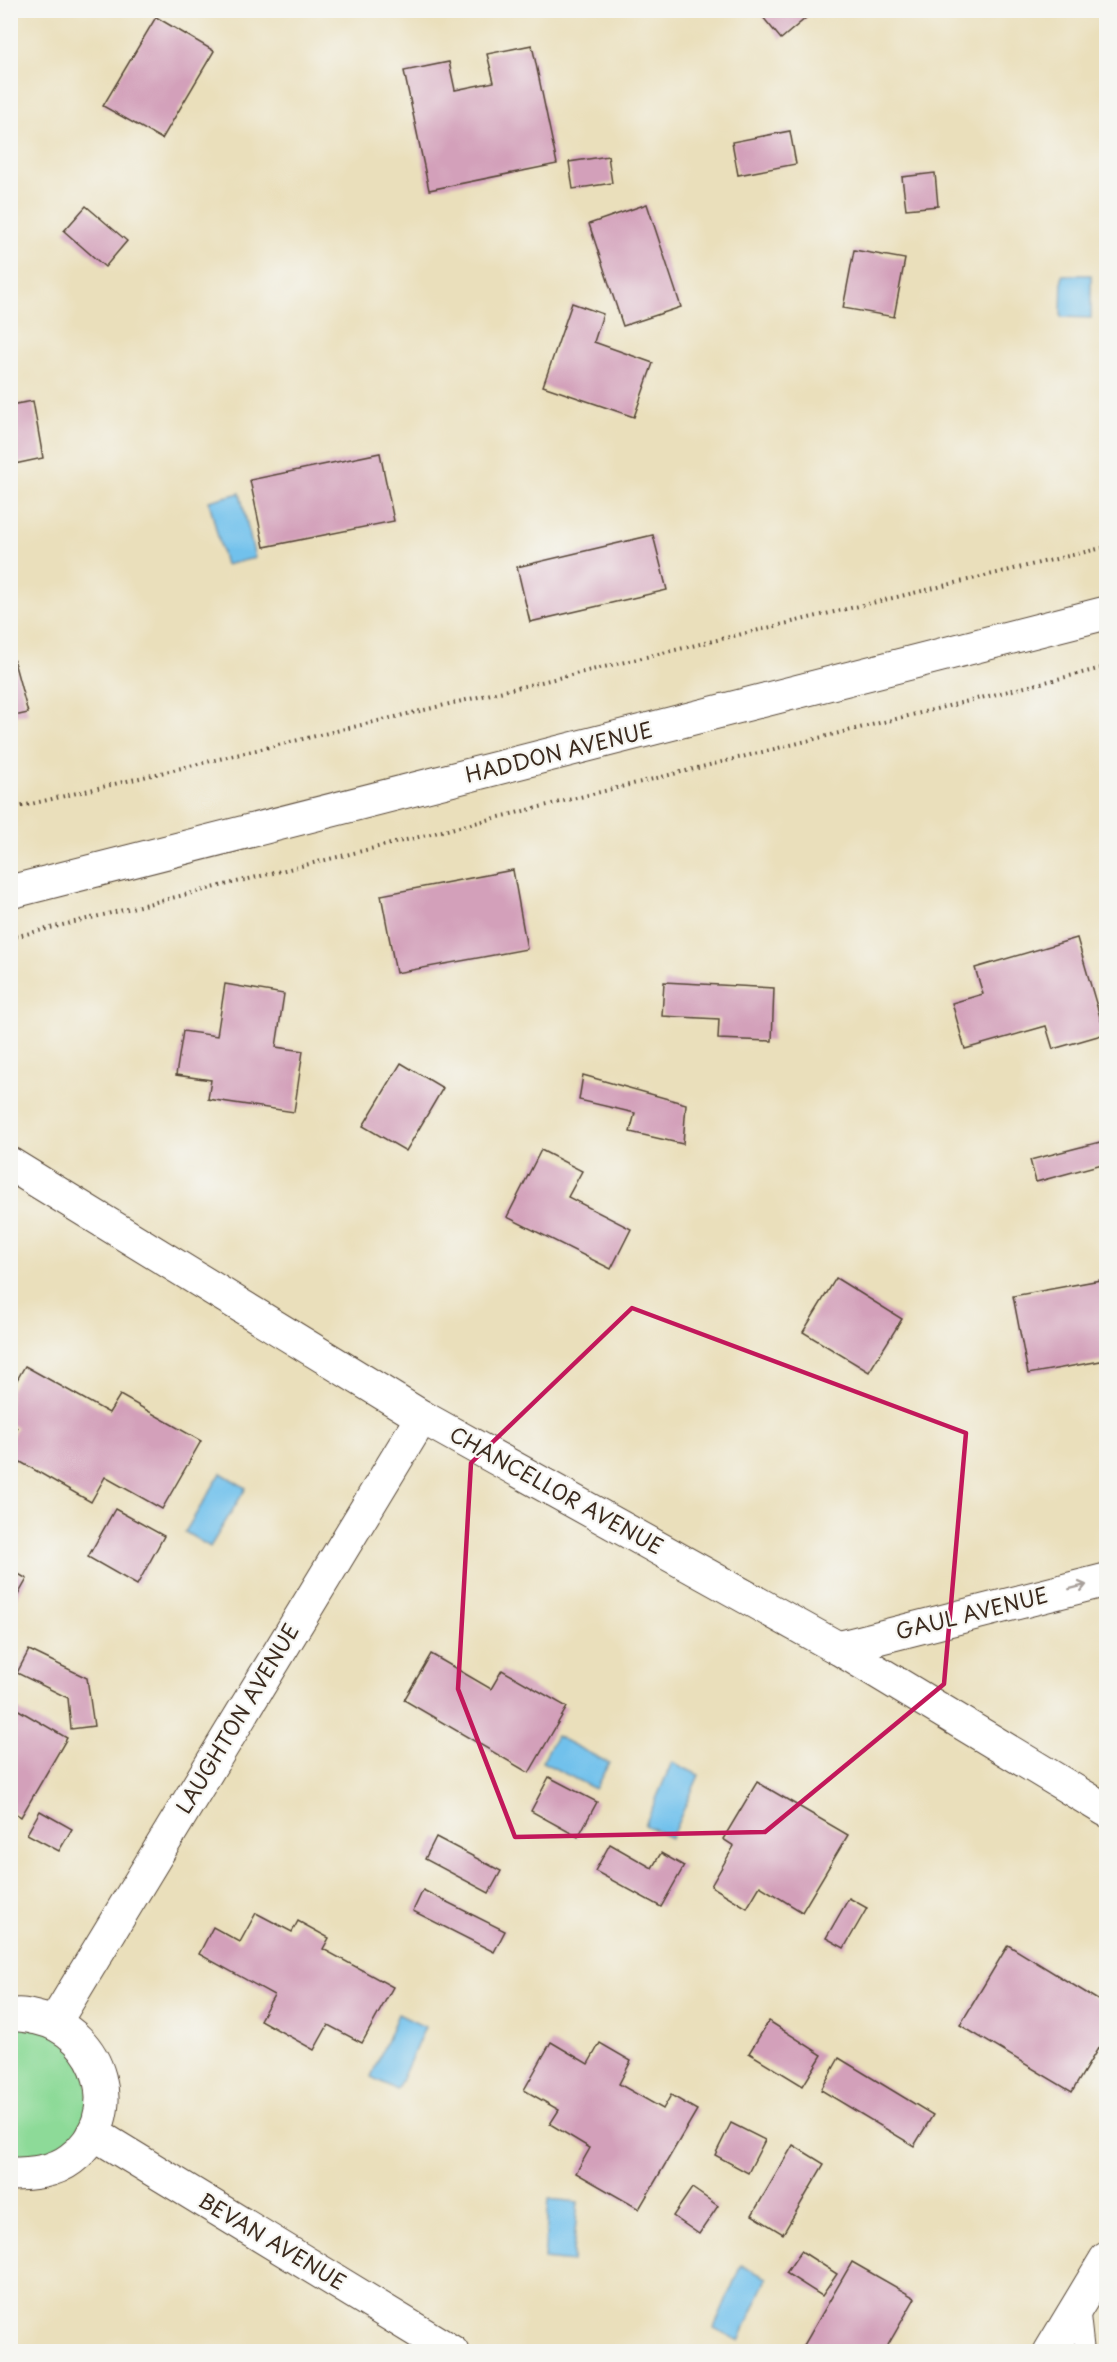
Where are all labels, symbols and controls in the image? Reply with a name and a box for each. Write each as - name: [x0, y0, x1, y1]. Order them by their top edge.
- street label: HADDON AVENUE: [461, 712, 656, 790]
- street label: CHANCELLOR AVENUE: [444, 1417, 670, 1561]
- street label: GAUL AVENUE: [892, 1578, 1051, 1646]
- one-way arrow: [1068, 1581, 1087, 1593]
- street label: LAUGHTON AVENUE: [167, 1617, 306, 1819]
- street label: BEVAN AVENUE: [193, 2184, 353, 2297]

